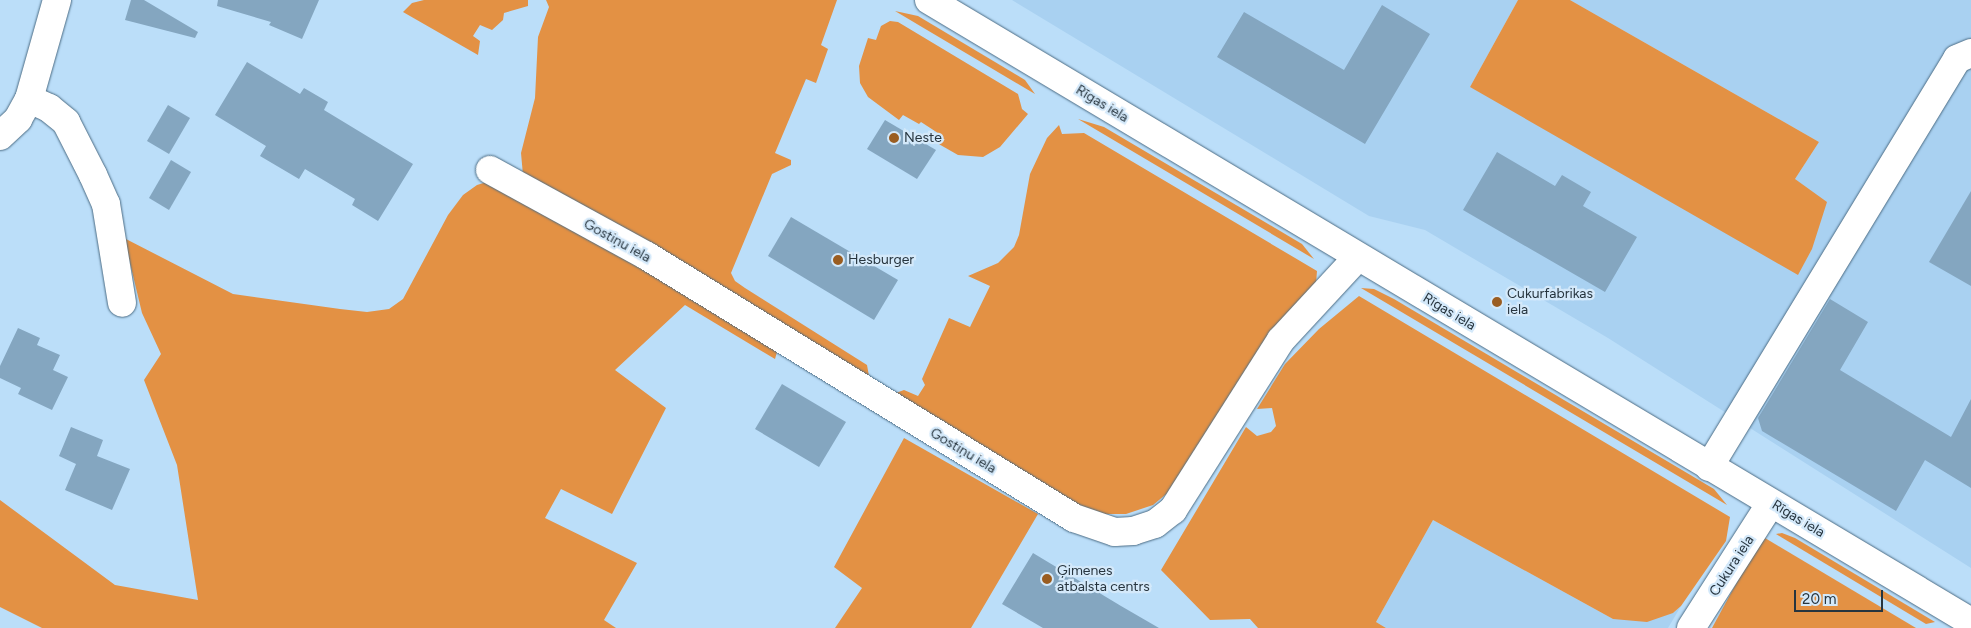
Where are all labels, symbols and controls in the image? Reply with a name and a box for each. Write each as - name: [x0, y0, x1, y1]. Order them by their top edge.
- street label: Rīgas iela: [1073, 82, 1131, 126]
- place label: Neste: [904, 130, 942, 146]
- marker: Neste: [888, 132, 900, 144]
- street label: Gostiņu iela: [581, 216, 653, 266]
- place label: Hesburger: [848, 252, 914, 268]
- marker: Hesburger: [832, 254, 844, 266]
- place label: Cukurfabrikas iela: [1507, 286, 1593, 318]
- street label: Rīgas iela: [1420, 290, 1478, 334]
- marker: Cukurfabrikas iela: [1491, 296, 1503, 308]
- street label: Gostiņu iela: [927, 425, 999, 477]
- street label: Rīgas iela: [1769, 497, 1827, 541]
- street label: Cukura iela: [1706, 533, 1758, 599]
- place label: Ģimenes atbalsta centrs: [1057, 563, 1150, 596]
- marker: Ģimenes atbalsta centrs: [1041, 573, 1053, 585]
- scale bar: [1796, 580, 1885, 612]
- text: 20 m: [1802, 590, 1836, 608]

